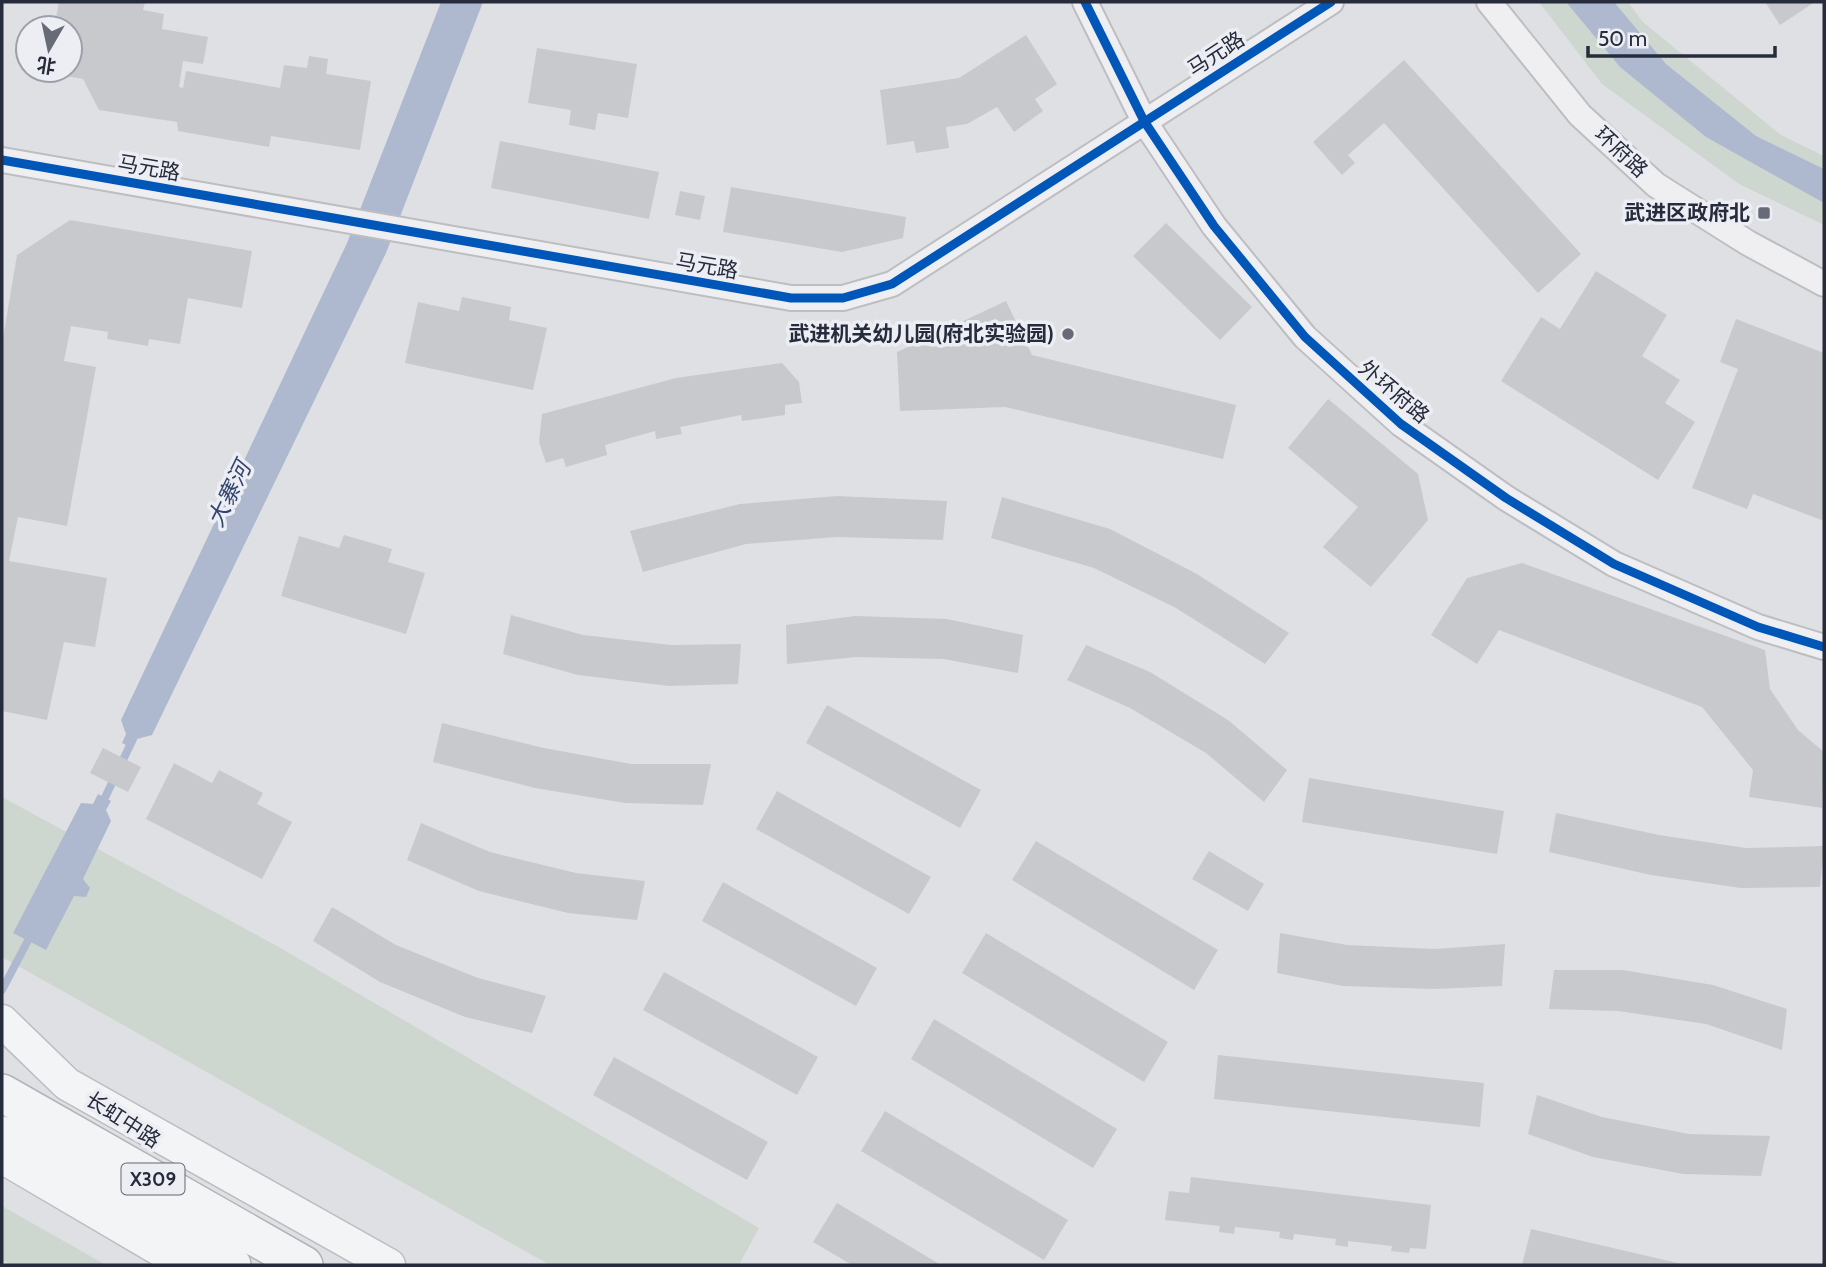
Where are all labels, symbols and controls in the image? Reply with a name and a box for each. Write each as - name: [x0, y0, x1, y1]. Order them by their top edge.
- north arrow: [14, 14, 84, 84]
- scale bar: [1588, 14, 1775, 58]
- street label: 马元路: [1183, 26, 1249, 81]
- text: 50 m: [1598, 26, 1647, 51]
- text: 北: [35, 52, 58, 78]
- street label: 环府路: [1590, 121, 1653, 182]
- street label: 马元路: [116, 150, 182, 185]
- place label: 武进区政府北: [1624, 200, 1750, 225]
- marker: 武进区政府北: [1756, 205, 1772, 221]
- street label: 马元路: [674, 248, 740, 283]
- place label: 武进机关幼儿园(府北实验园): [788, 321, 1054, 346]
- marker: 武进机关幼儿园(府北实验园): [1060, 326, 1076, 342]
- street label: 外环府路: [1354, 355, 1435, 428]
- water label: 大寨河: [201, 453, 258, 531]
- street label: 长虹中路: [81, 1086, 165, 1153]
- road number: X309: [122, 1163, 184, 1194]

